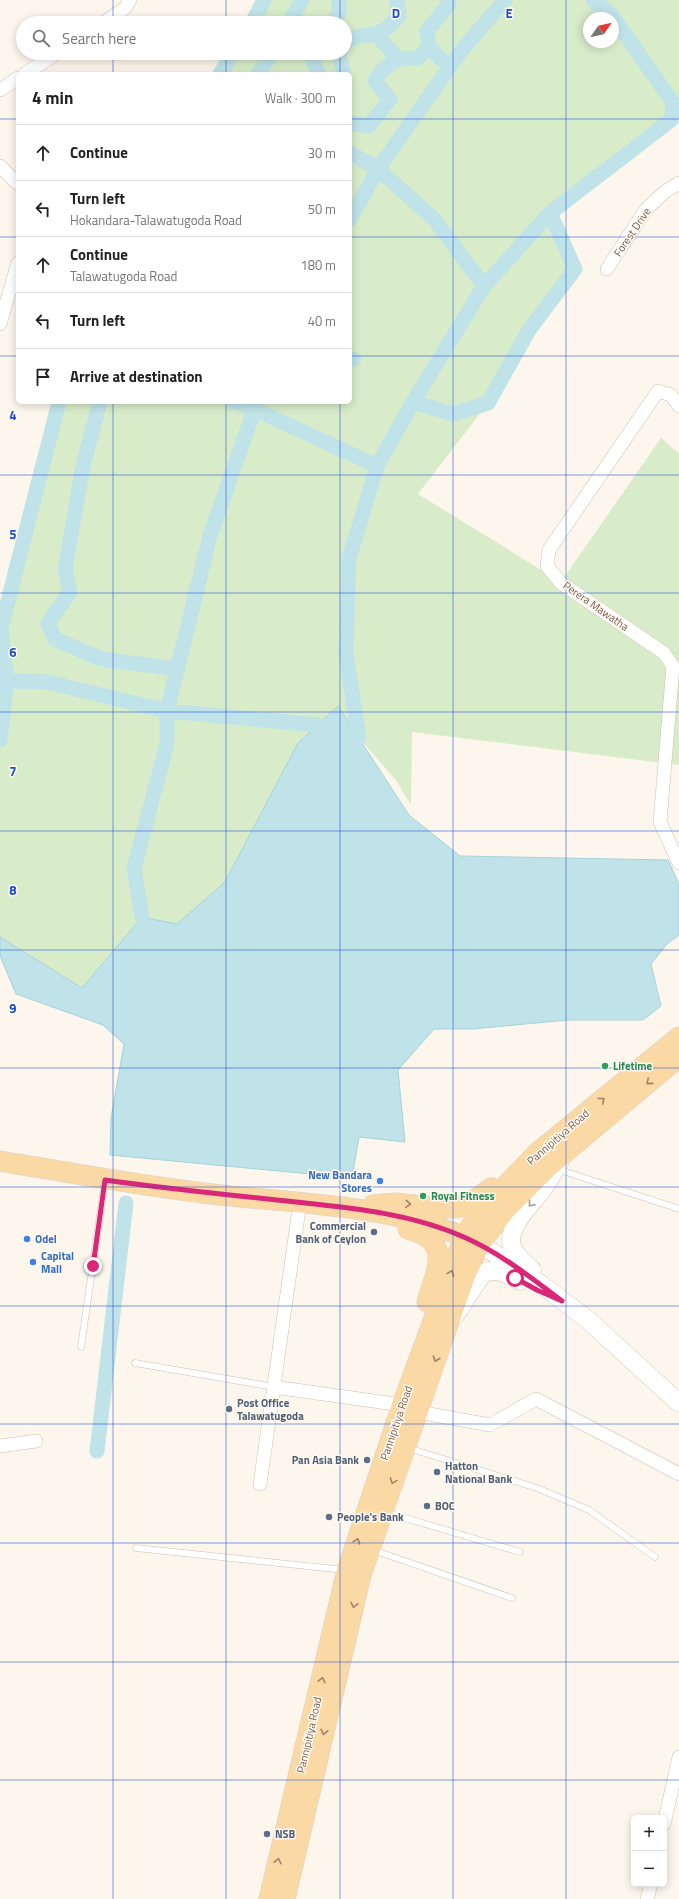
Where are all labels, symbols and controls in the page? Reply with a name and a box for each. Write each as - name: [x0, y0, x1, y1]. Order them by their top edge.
- text: D: [392, 3, 400, 23]
- text: E: [505, 3, 513, 23]
- north arrow: [583, 12, 619, 48]
- search box: [16, 16, 352, 60]
- icon: search: [30, 27, 52, 49]
- text: Search here: [62, 27, 136, 50]
- text: 4 min: [32, 85, 73, 111]
- text: Walk · 300 m: [265, 88, 336, 108]
- text: Continue: [70, 141, 128, 164]
- icon: ahead: [32, 142, 54, 164]
- text: 30 m: [308, 143, 336, 163]
- text: Turn left: [70, 187, 125, 210]
- icon: left: [32, 198, 54, 220]
- text: 50 m: [308, 199, 336, 219]
- street label: Forest Drive: [610, 204, 655, 260]
- text: Hokandara-Talawatugoda Road: [70, 210, 242, 230]
- text: Continue: [70, 243, 128, 266]
- icon: ahead: [32, 254, 54, 276]
- text: 180 m: [300, 255, 336, 275]
- text: Talawatugoda Road: [70, 266, 177, 286]
- text: Turn left: [70, 309, 125, 332]
- icon: left: [32, 310, 54, 332]
- text: 40 m: [308, 311, 336, 331]
- text: Arrive at destination: [70, 365, 203, 388]
- icon: arrive: [32, 366, 54, 388]
- text: 4: [9, 405, 17, 425]
- text: 5: [9, 524, 17, 544]
- street label: Perera Mawatha: [560, 577, 632, 635]
- text: 6: [9, 642, 17, 662]
- text: 7: [9, 761, 17, 781]
- text: 8: [9, 880, 17, 900]
- text: 9: [9, 998, 17, 1018]
- place label: Lifetime: [613, 1058, 653, 1074]
- marker: Lifetime: [600, 1061, 610, 1071]
- one-way arrow: [646, 1078, 654, 1085]
- one-way arrow: [598, 1097, 605, 1104]
- street label: Pannipitiya Road: [523, 1105, 593, 1169]
- place label: New Bandara Stores: [308, 1167, 372, 1196]
- marker: New Bandara Stores: [375, 1176, 385, 1186]
- place label: Royal Fitness: [431, 1188, 495, 1204]
- marker: Royal Fitness: [418, 1191, 428, 1201]
- one-way arrow: [405, 1199, 411, 1208]
- one-way arrow: [529, 1199, 536, 1207]
- place label: Commercial Bank of Ceylon: [296, 1218, 366, 1247]
- marker: Commercial Bank of Ceylon: [369, 1227, 379, 1237]
- place label: Odel: [35, 1231, 57, 1247]
- marker: Odel: [22, 1234, 32, 1244]
- place label: Capital Mall: [41, 1248, 74, 1277]
- marker: Capital Mall: [28, 1257, 38, 1267]
- route end: [84, 1257, 102, 1275]
- one-way arrow: [446, 1269, 454, 1276]
- route start: [506, 1269, 524, 1287]
- one-way arrow: [432, 1355, 440, 1362]
- street label: Pannipitiya Road: [376, 1384, 416, 1462]
- place label: Post Office Talawatugoda: [237, 1395, 304, 1424]
- marker: Post Office Talawatugoda: [224, 1404, 234, 1414]
- place label: Pan Asia Bank: [292, 1452, 359, 1468]
- marker: Pan Asia Bank: [362, 1455, 372, 1465]
- place label: Hatton National Bank: [445, 1458, 512, 1487]
- marker: Hatton National Bank: [432, 1467, 442, 1477]
- one-way arrow: [389, 1478, 397, 1485]
- place label: BOC: [435, 1498, 455, 1514]
- marker: BOC: [422, 1501, 432, 1511]
- place label: People's Bank: [337, 1509, 404, 1525]
- marker: People's Bank: [324, 1512, 334, 1522]
- one-way arrow: [352, 1537, 361, 1544]
- one-way arrow: [351, 1602, 359, 1609]
- one-way arrow: [317, 1677, 325, 1683]
- street label: Pannipitiya Road: [292, 1695, 326, 1775]
- one-way arrow: [321, 1729, 329, 1735]
- map controls: [631, 1815, 667, 1887]
- button: +: [631, 1815, 667, 1851]
- place label: NSB: [275, 1826, 296, 1842]
- marker: NSB: [262, 1829, 272, 1839]
- button: −: [631, 1851, 667, 1887]
- one-way arrow: [274, 1858, 282, 1864]

